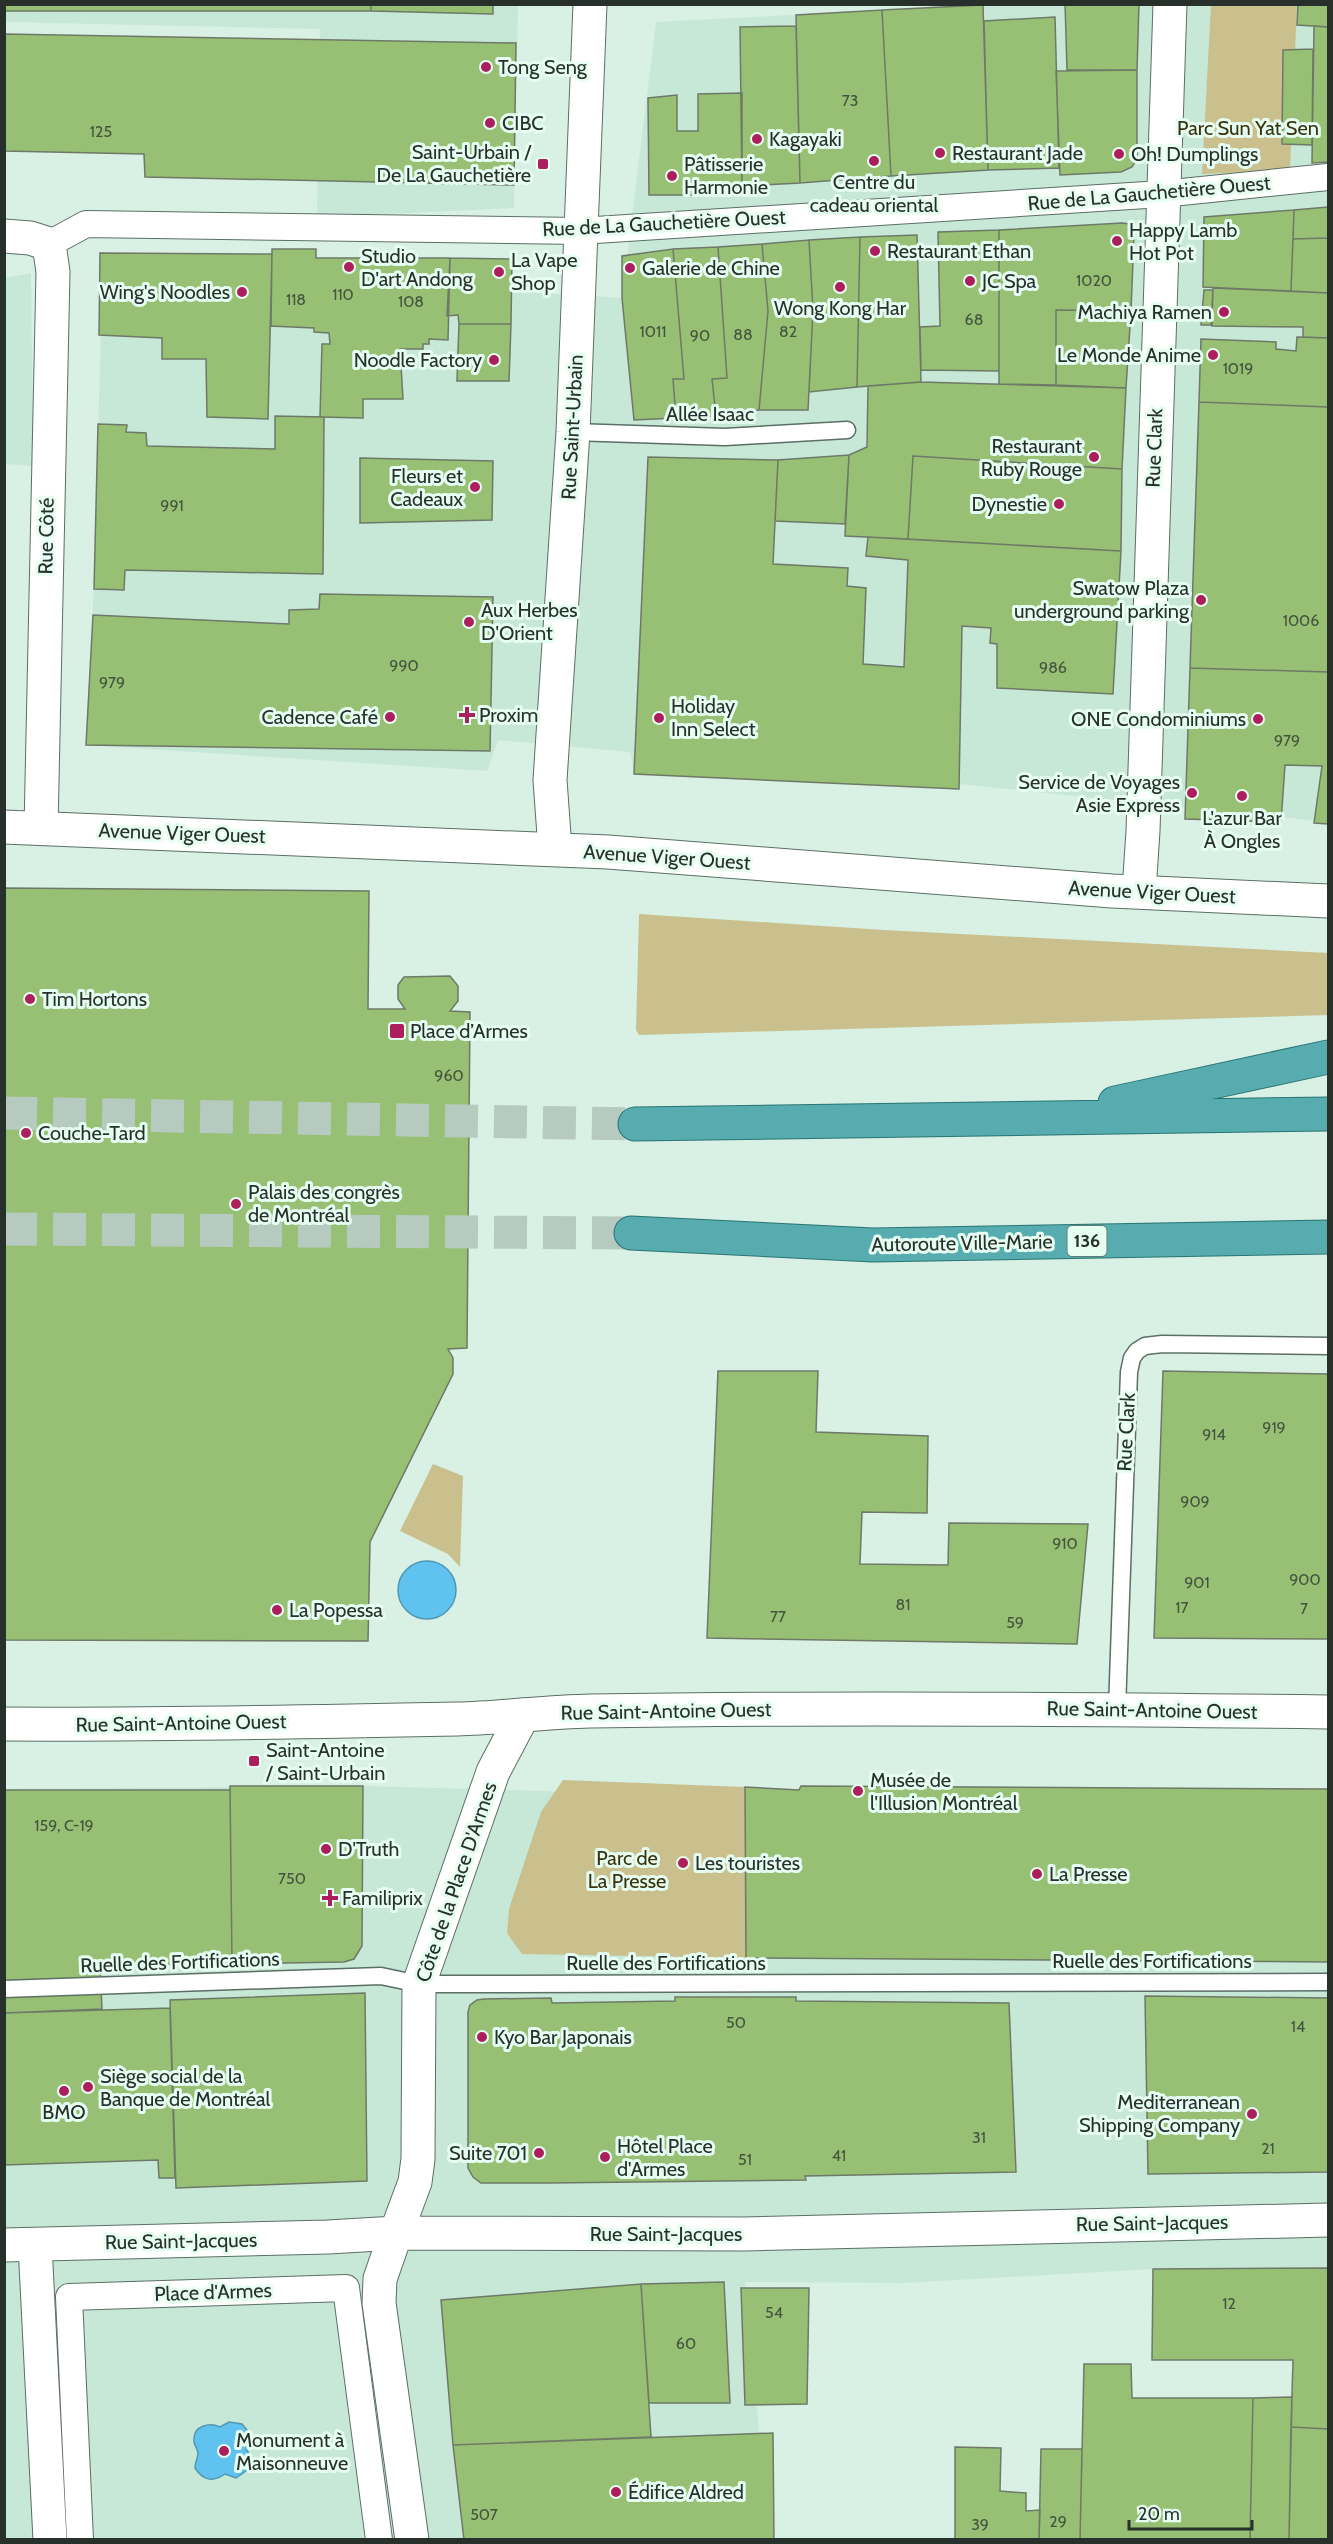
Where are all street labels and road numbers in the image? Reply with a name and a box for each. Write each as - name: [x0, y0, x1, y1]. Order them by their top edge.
- street label: Rue de La Gauchetière Ouest: [1027, 170, 1272, 216]
- street label: Rue de La Gauchetière Ouest: [542, 205, 787, 241]
- street label: Rue Saint-Urbain: [556, 354, 588, 500]
- street label: Allée Isaac: [666, 402, 754, 426]
- street label: Rue Clark: [1141, 408, 1167, 488]
- street label: Rue Côté: [33, 497, 59, 575]
- street label: Avenue Viger Ouest: [98, 818, 266, 848]
- street label: Avenue Viger Ouest: [583, 839, 752, 875]
- street label: Avenue Viger Ouest: [1068, 876, 1236, 908]
- road number: 136: [1068, 1226, 1106, 1256]
- street label: Autoroute Ville-Marie: [871, 1229, 1053, 1257]
- street label: Rue Clark: [1112, 1392, 1140, 1472]
- street label: Rue Saint-Antoine Ouest: [1046, 1696, 1258, 1724]
- street label: Rue Saint-Antoine Ouest: [560, 1697, 772, 1725]
- street label: Rue Saint-Antoine Ouest: [75, 1709, 287, 1737]
- street label: Côte de la Place D'Armes: [410, 1779, 502, 1985]
- street label: Ruelle des Fortifications: [80, 1947, 280, 1977]
- street label: Ruelle des Fortifications: [1052, 1949, 1252, 1973]
- street label: Ruelle des Fortifications: [566, 1951, 766, 1975]
- street label: Rue Saint-Jacques: [1076, 2210, 1228, 2236]
- street label: Rue Saint-Jacques: [590, 2222, 742, 2246]
- street label: Rue Saint-Jacques: [105, 2228, 257, 2254]
- street label: Place d'Armes: [154, 2278, 272, 2306]

